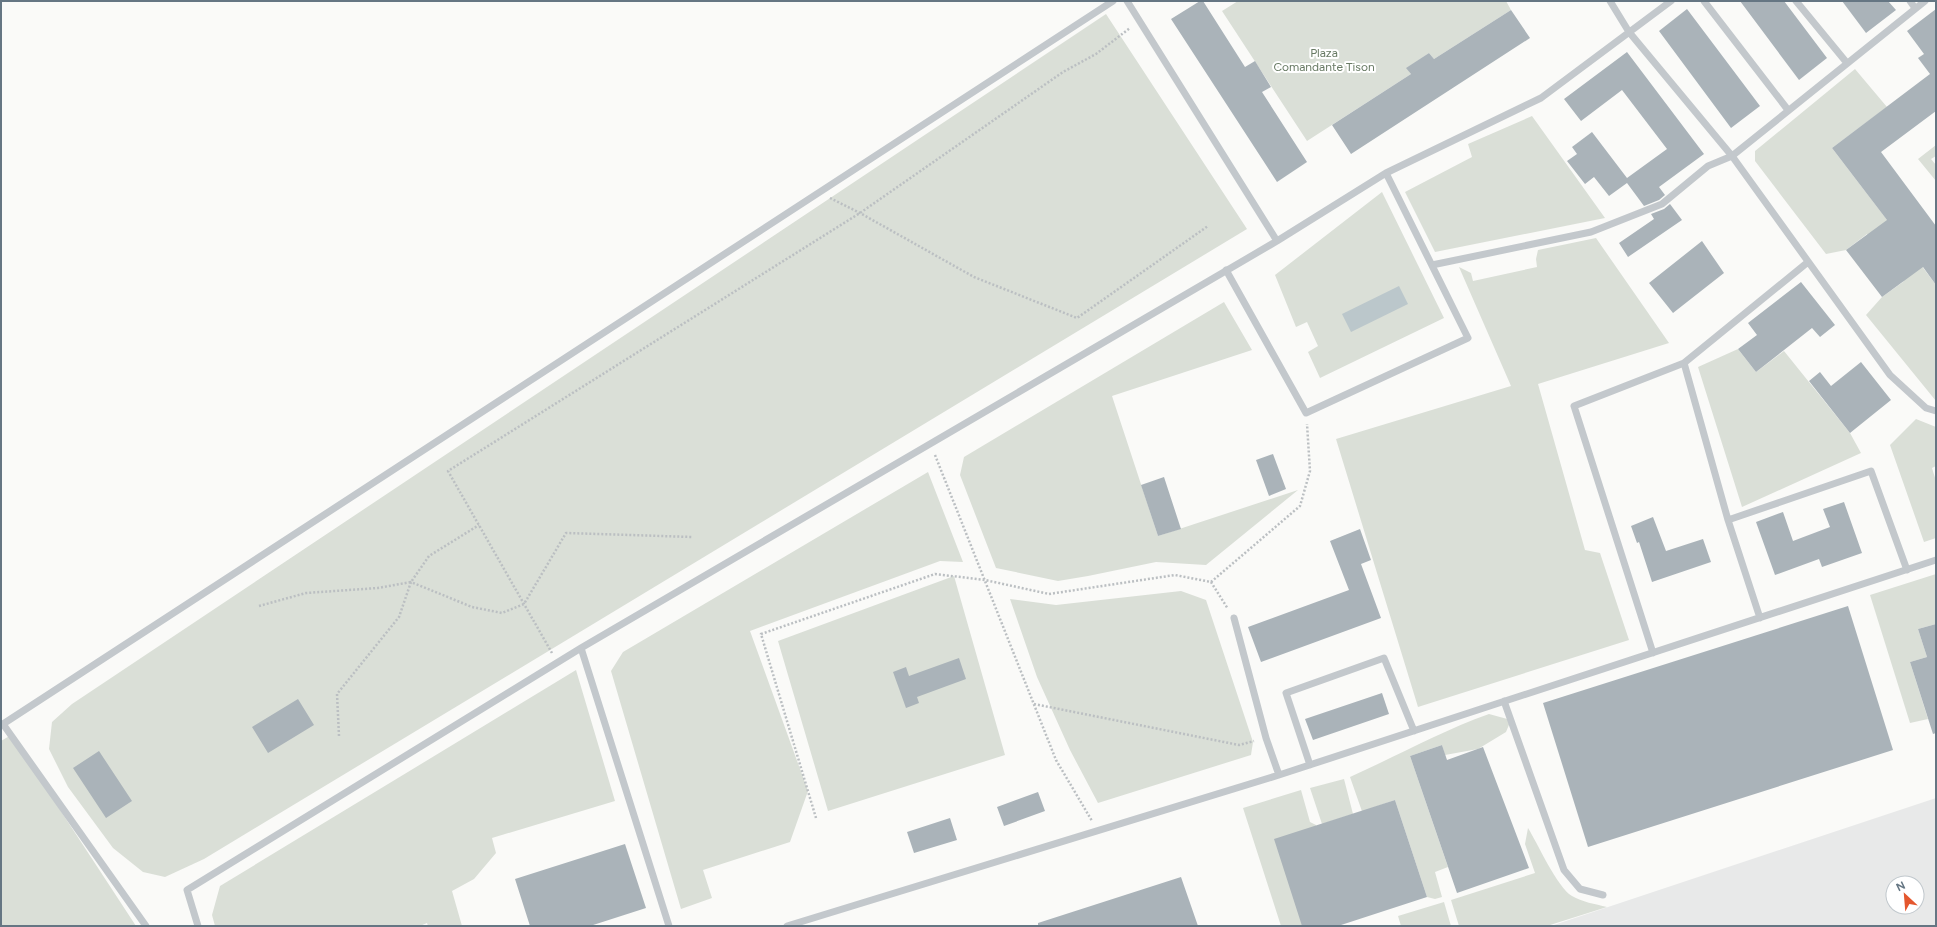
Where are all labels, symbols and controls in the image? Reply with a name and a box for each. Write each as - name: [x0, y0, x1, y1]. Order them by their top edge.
- park label: Plaza Comandante Tison: [1273, 46, 1375, 74]
- north arrow: [1885, 875, 1925, 915]
- text: N: [1894, 879, 1908, 894]

